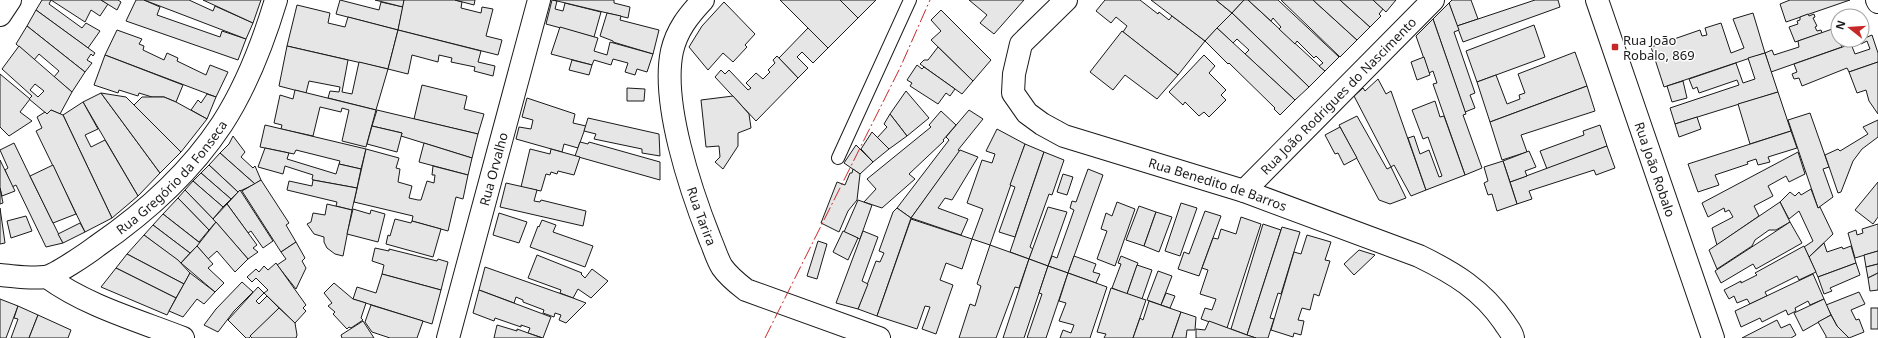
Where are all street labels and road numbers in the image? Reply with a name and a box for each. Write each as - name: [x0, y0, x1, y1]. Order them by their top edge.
- street label: Rua João Rodrigues do Nascimento: [1256, 13, 1420, 178]
- street label: Rua Gregório da Fonseca: [112, 117, 231, 238]
- street label: Rua João Robalo: [1630, 119, 1680, 219]
- street label: Rua Orvalho: [475, 130, 512, 208]
- street label: Rua Benedito de Barros: [1146, 153, 1289, 215]
- street label: Rua Tarira: [683, 185, 721, 248]

